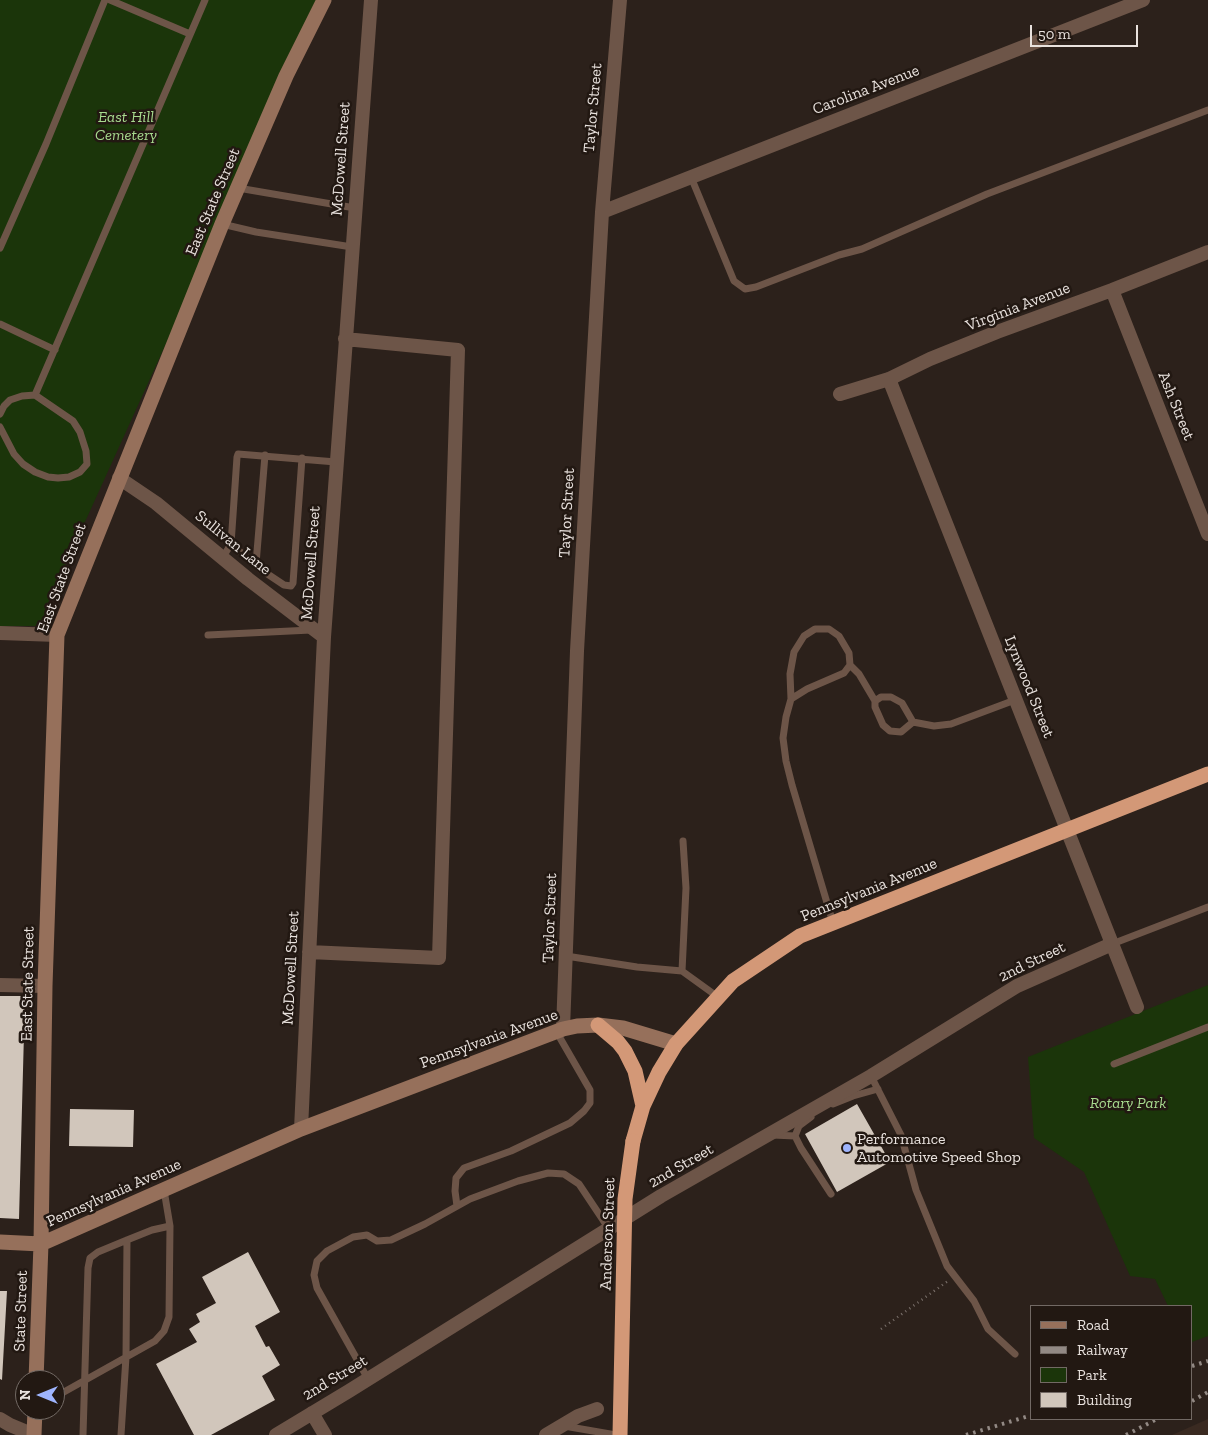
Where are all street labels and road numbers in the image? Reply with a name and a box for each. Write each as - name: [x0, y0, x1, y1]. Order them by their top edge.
- street label: Carolina Avenue: [810, 61, 922, 119]
- street label: Taylor Street: [580, 62, 606, 154]
- street label: McDowell Street: [327, 101, 355, 217]
- street label: East State Street: [182, 145, 244, 259]
- street label: Virginia Avenue: [963, 278, 1073, 336]
- street label: Ash Street: [1154, 369, 1198, 443]
- street label: Taylor Street: [555, 468, 579, 558]
- street label: McDowell Street: [297, 505, 325, 621]
- street label: Sullivan Lane: [191, 507, 275, 579]
- street label: East State Street: [33, 521, 91, 635]
- street label: Lynwood Street: [1000, 633, 1058, 741]
- street label: Pennsylvania Avenue: [798, 854, 940, 926]
- street label: Taylor Street: [539, 873, 561, 963]
- street label: McDowell Street: [278, 911, 304, 1025]
- street label: East State Street: [17, 926, 39, 1042]
- street label: 2nd Street: [995, 938, 1069, 986]
- street label: Pennsylvania Avenue: [417, 1005, 561, 1073]
- street label: 2nd Street: [645, 1140, 717, 1192]
- street label: Pennsylvania Avenue: [44, 1155, 184, 1231]
- street label: Anderson Street: [596, 1177, 620, 1291]
- street label: State Street: [10, 1270, 32, 1352]
- street label: 2nd Street: [299, 1351, 371, 1405]

